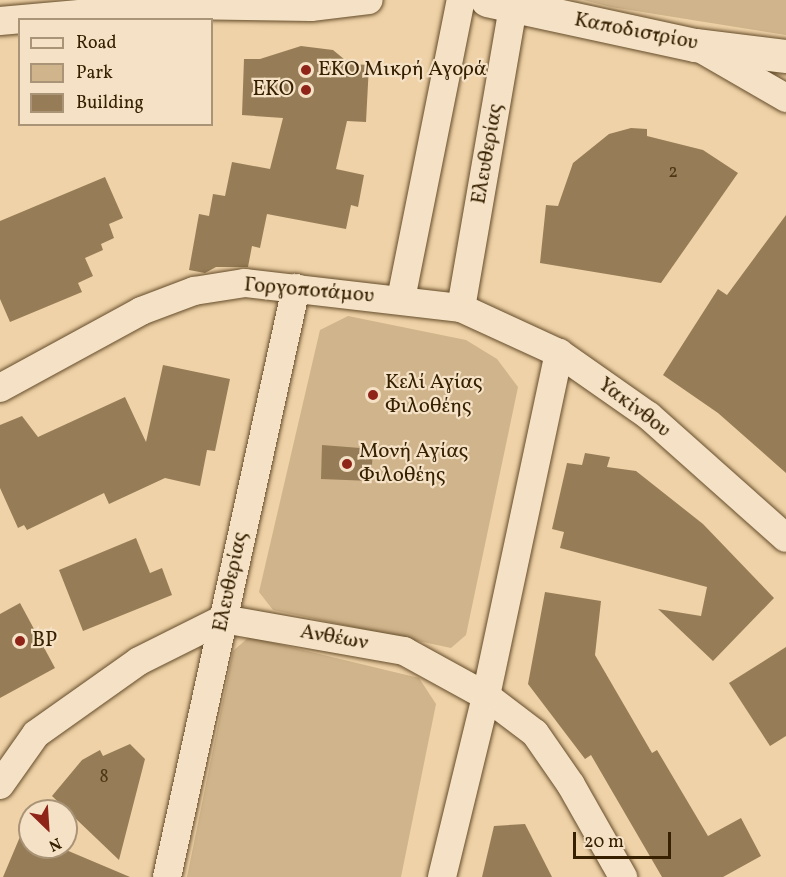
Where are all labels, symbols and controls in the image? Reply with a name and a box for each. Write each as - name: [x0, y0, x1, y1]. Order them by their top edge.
- street label: Καποδιστρίου: [572, 8, 700, 56]
- legend: [18, 18, 213, 126]
- text: Road: [76, 31, 117, 56]
- place label: ΕΚΟ Μικρή Αγορά: [318, 57, 487, 83]
- text: Park: [76, 61, 113, 86]
- marker: ΕΚΟ Μικρή Αγορά: [299, 63, 313, 77]
- place label: EKO: [252, 77, 294, 103]
- marker: EKO: [299, 83, 313, 97]
- text: Building: [76, 91, 144, 116]
- street label: Ελευθερίας: [467, 102, 509, 206]
- house number: 2: [668, 162, 678, 184]
- street label: Γοργοποτάμου: [243, 273, 375, 309]
- place label: Κελί Αγίας Φιλοθέης: [385, 370, 482, 420]
- street label: Υακίνθου: [593, 373, 675, 443]
- marker: Κελί Αγίας Φιλοθέης: [366, 388, 380, 402]
- place label: Μονή Αγίας Φιλοθέης: [359, 439, 468, 489]
- marker: Μονή Αγίας Φιλοθέης: [340, 457, 354, 471]
- street label: Ελευθερίας: [208, 530, 254, 634]
- street label: Ανθέων: [298, 620, 370, 656]
- place label: BP: [32, 628, 57, 654]
- marker: BP: [13, 634, 27, 648]
- house number: 8: [99, 767, 109, 789]
- north arrow: [18, 799, 78, 859]
- scale bar: [576, 820, 674, 858]
- text: 20 m: [584, 830, 624, 855]
- text: N: [45, 831, 65, 856]

